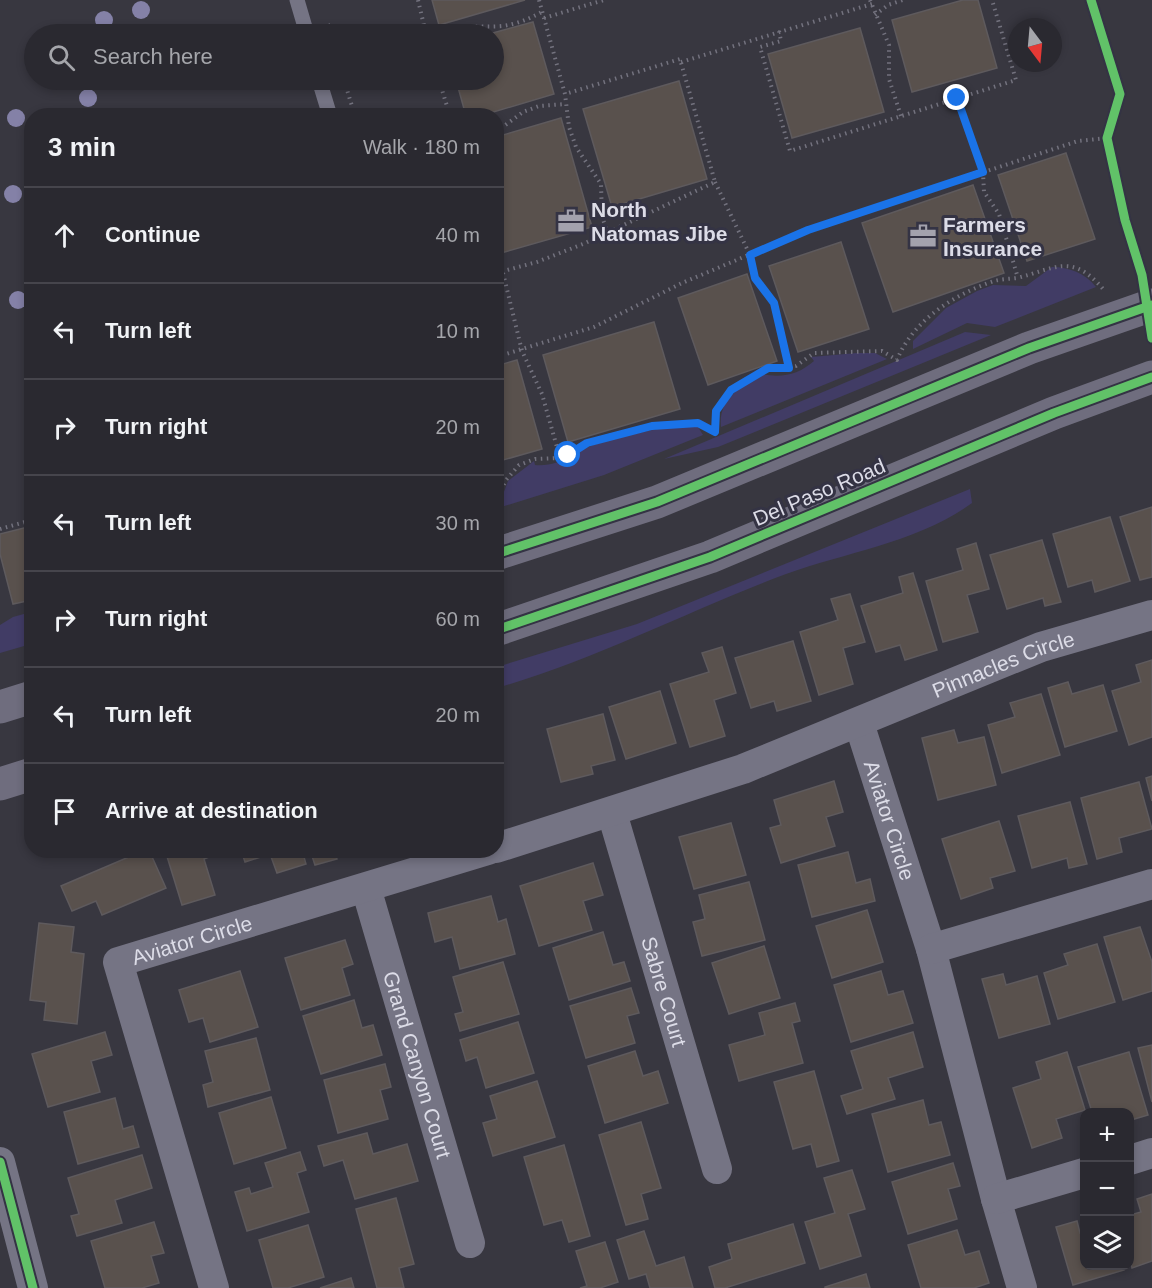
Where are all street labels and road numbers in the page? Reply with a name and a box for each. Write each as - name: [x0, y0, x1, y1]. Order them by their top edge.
- street label: Del Paso Road: [749, 454, 889, 530]
- street label: Pinnacles Circle: [929, 627, 1077, 702]
- street label: Aviator Circle: [860, 757, 920, 883]
- street label: Aviator Circle: [129, 911, 255, 969]
- street label: Sabre Court: [638, 934, 692, 1049]
- street label: Grand Canyon Court: [379, 968, 456, 1161]

